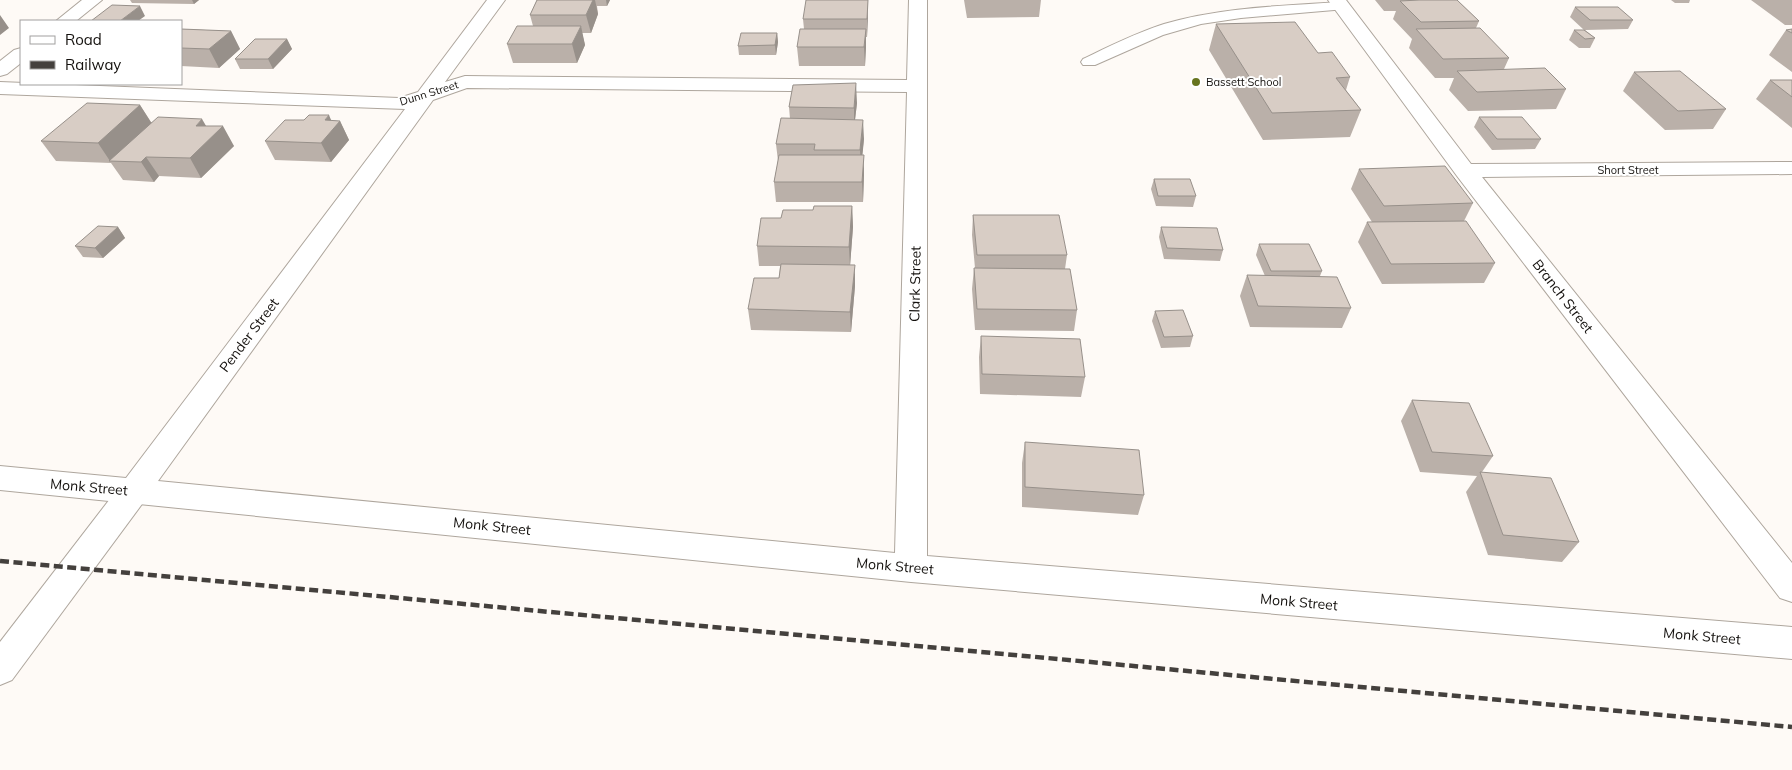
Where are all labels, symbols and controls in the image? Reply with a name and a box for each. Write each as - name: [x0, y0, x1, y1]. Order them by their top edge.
- legend: [20, 20, 182, 85]
- text: Road: [65, 30, 102, 49]
- text: Railway: [65, 55, 121, 74]
- place label: Bassett School: [1206, 75, 1281, 89]
- marker: Bassett School: [1190, 76, 1202, 88]
- street label: Dunn Street: [398, 77, 460, 109]
- street label: Short Street: [1597, 163, 1659, 177]
- street label: Clark Street: [905, 246, 925, 322]
- street label: Branch Street: [1529, 256, 1597, 337]
- street label: Pender Street: [215, 294, 283, 376]
- street label: Monk Street: [49, 475, 129, 499]
- street label: Monk Street: [452, 513, 532, 539]
- street label: Monk Street: [855, 554, 935, 578]
- street label: Monk Street: [1259, 590, 1339, 614]
- street label: Monk Street: [1662, 624, 1742, 648]

